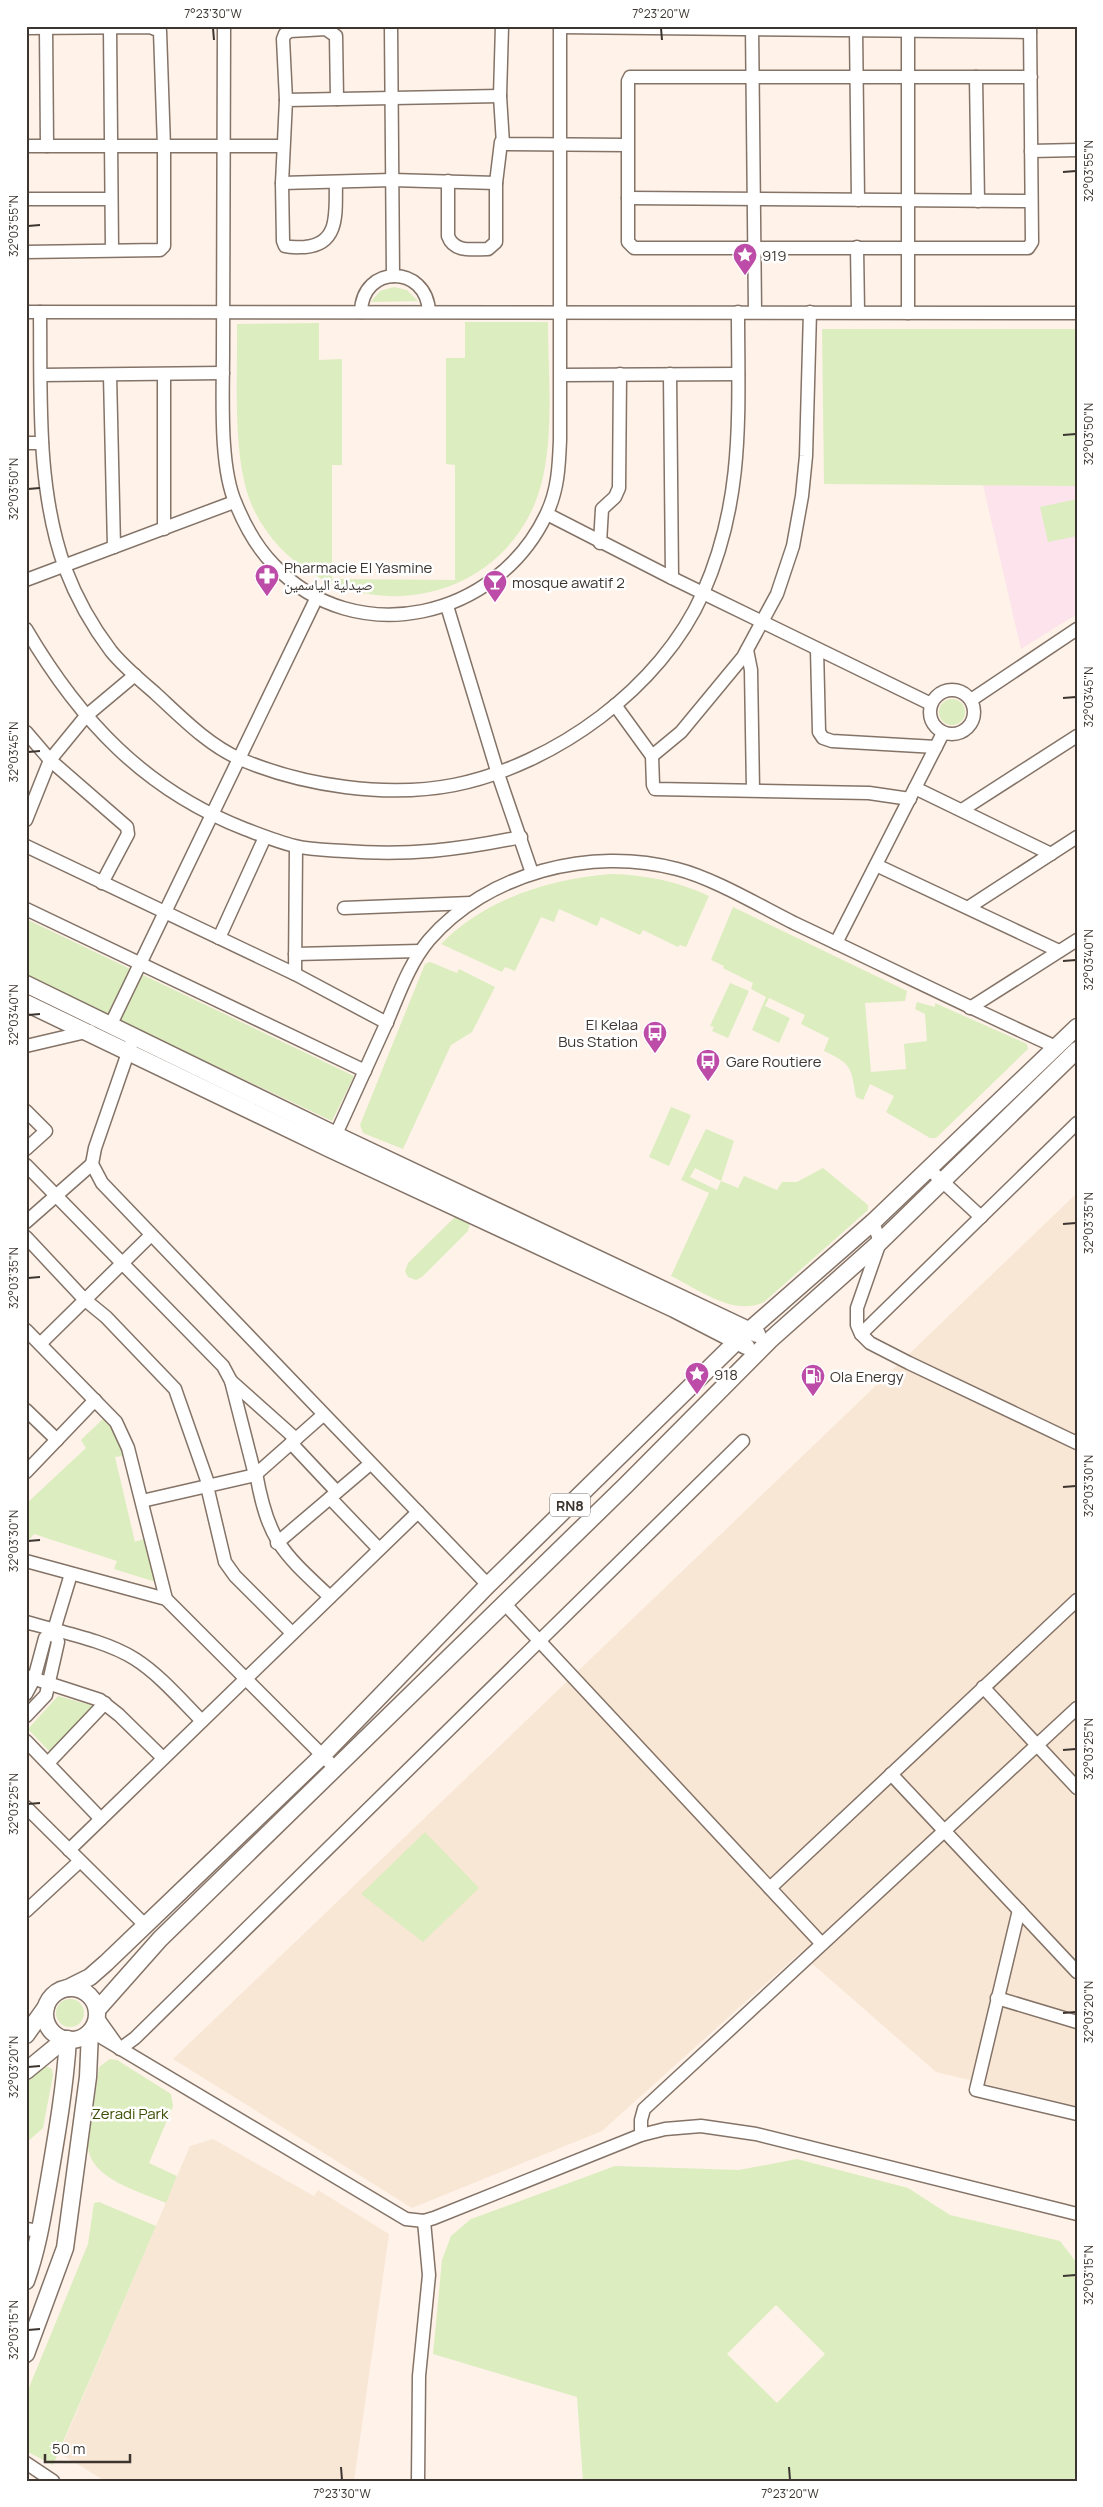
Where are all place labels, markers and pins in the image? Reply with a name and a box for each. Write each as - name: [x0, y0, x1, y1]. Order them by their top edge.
- place icon: 919: [732, 242, 758, 276]
- place label: 919: [762, 245, 786, 266]
- place label: Pharmacie El Yasmine صيدلية الياسمين: [284, 557, 433, 595]
- pharmacy icon: Pharmacie El Yasmine صيدلية الياسمين: [254, 563, 280, 597]
- bar icon: mosque awatif 2: [482, 569, 508, 603]
- place label: mosque awatif 2: [512, 572, 625, 593]
- place label: El Kelaa Bus Station: [558, 1014, 638, 1052]
- bus stop icon: El Kelaa Bus Station: [642, 1020, 668, 1054]
- bus stop icon: Gare Routiere: [695, 1048, 721, 1082]
- place label: Gare Routiere: [726, 1051, 822, 1072]
- place icon: 918: [684, 1361, 710, 1395]
- fuel station icon: Ola Energy: [800, 1363, 826, 1397]
- place label: 918: [714, 1364, 738, 1385]
- place label: Ola Energy: [830, 1366, 904, 1387]

